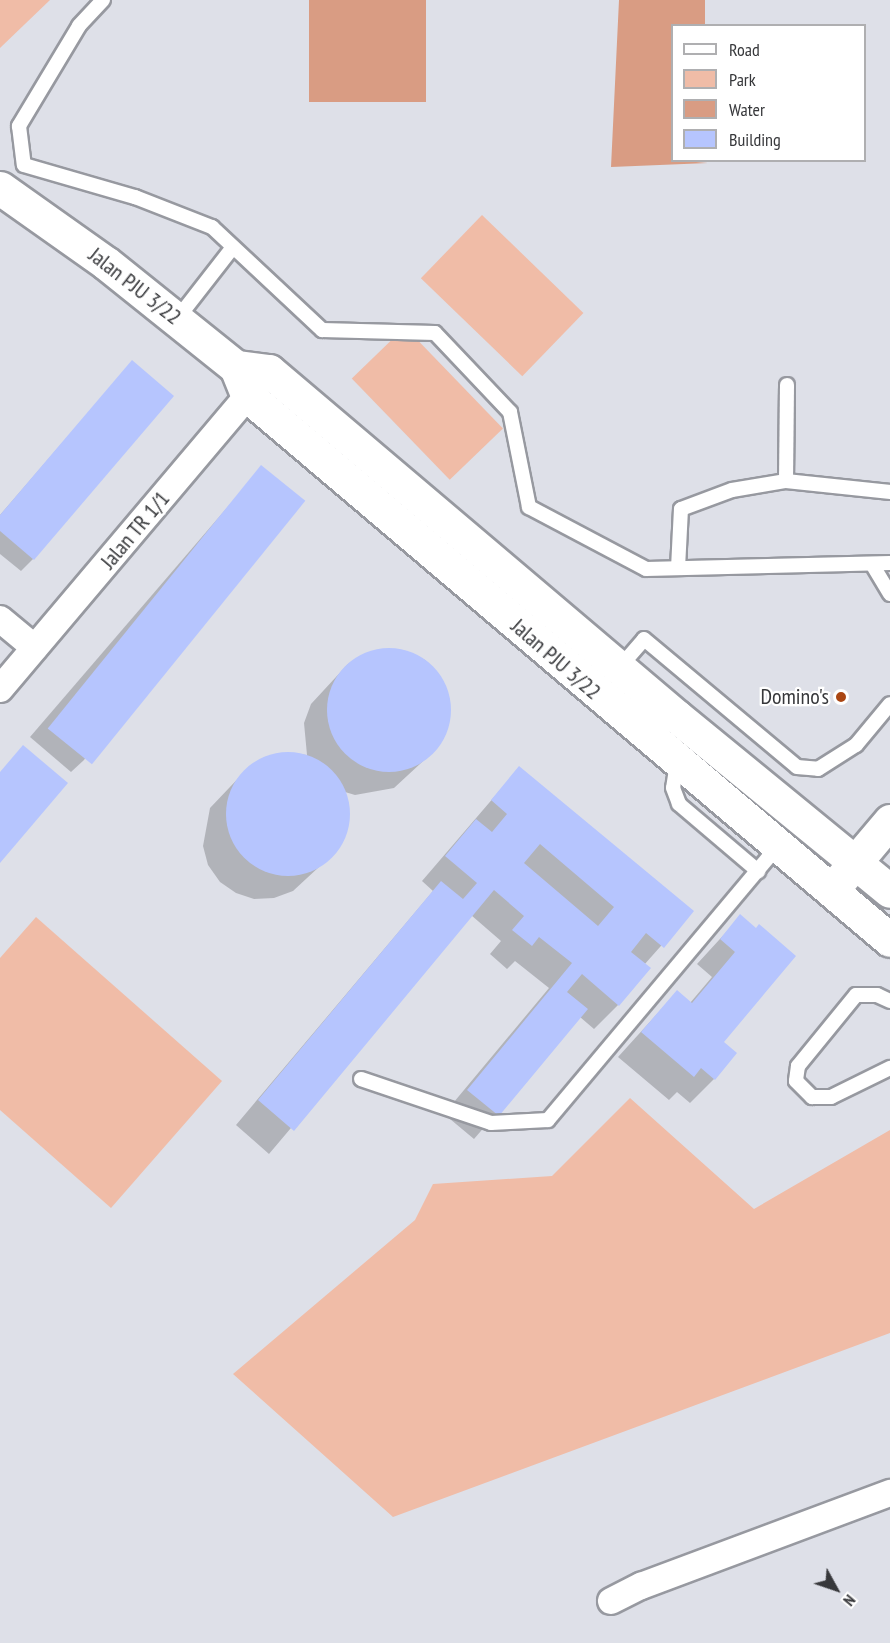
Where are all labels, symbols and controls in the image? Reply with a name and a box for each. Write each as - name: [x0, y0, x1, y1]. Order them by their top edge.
- legend: [671, 24, 866, 162]
- text: Road: [729, 38, 760, 61]
- text: Park: [729, 68, 756, 91]
- text: Water: [729, 98, 765, 121]
- text: Building: [729, 128, 781, 151]
- street label: Jalan PJU 3/22: [84, 242, 186, 330]
- street label: Jalan TR 1/1: [95, 486, 175, 574]
- street label: Jalan PJU 3/22: [506, 613, 606, 705]
- place label: Domino's: [760, 684, 829, 710]
- marker: Domino's: [834, 690, 848, 704]
- north arrow: [806, 1559, 866, 1619]
- text: N: [839, 1591, 860, 1610]

